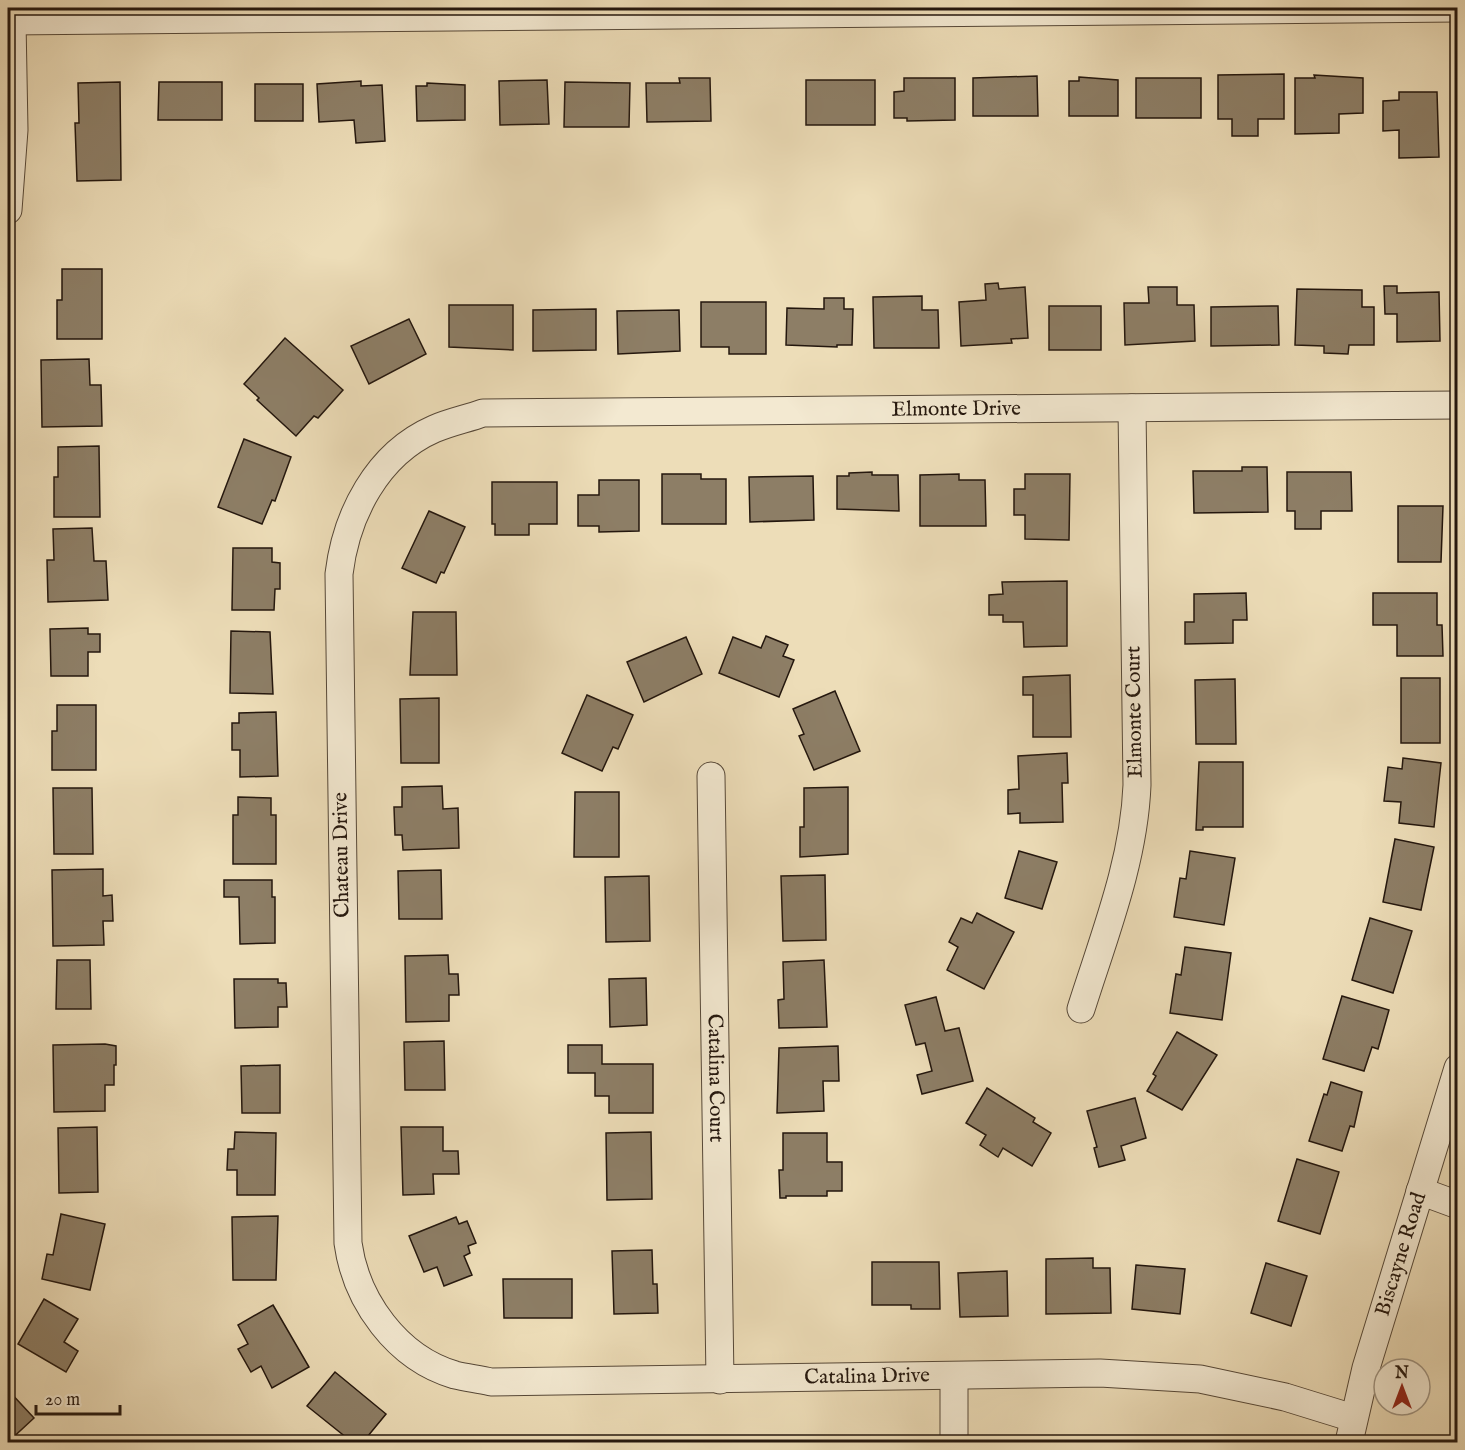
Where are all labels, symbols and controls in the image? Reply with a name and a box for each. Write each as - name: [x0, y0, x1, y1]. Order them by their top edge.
- street label: Elmonte Drive: [891, 395, 1021, 423]
- street label: Elmonte Court: [1120, 646, 1150, 778]
- street label: Chateau Drive: [327, 792, 357, 918]
- street label: Catalina Court: [701, 1013, 730, 1143]
- street label: Biscayne Road: [1369, 1188, 1433, 1319]
- north arrow: [1372, 1357, 1432, 1417]
- street label: Catalina Drive: [804, 1362, 930, 1392]
- text: N: [1394, 1364, 1409, 1384]
- scale bar: [36, 1378, 120, 1416]
- text: 20 m: [45, 1389, 80, 1412]

